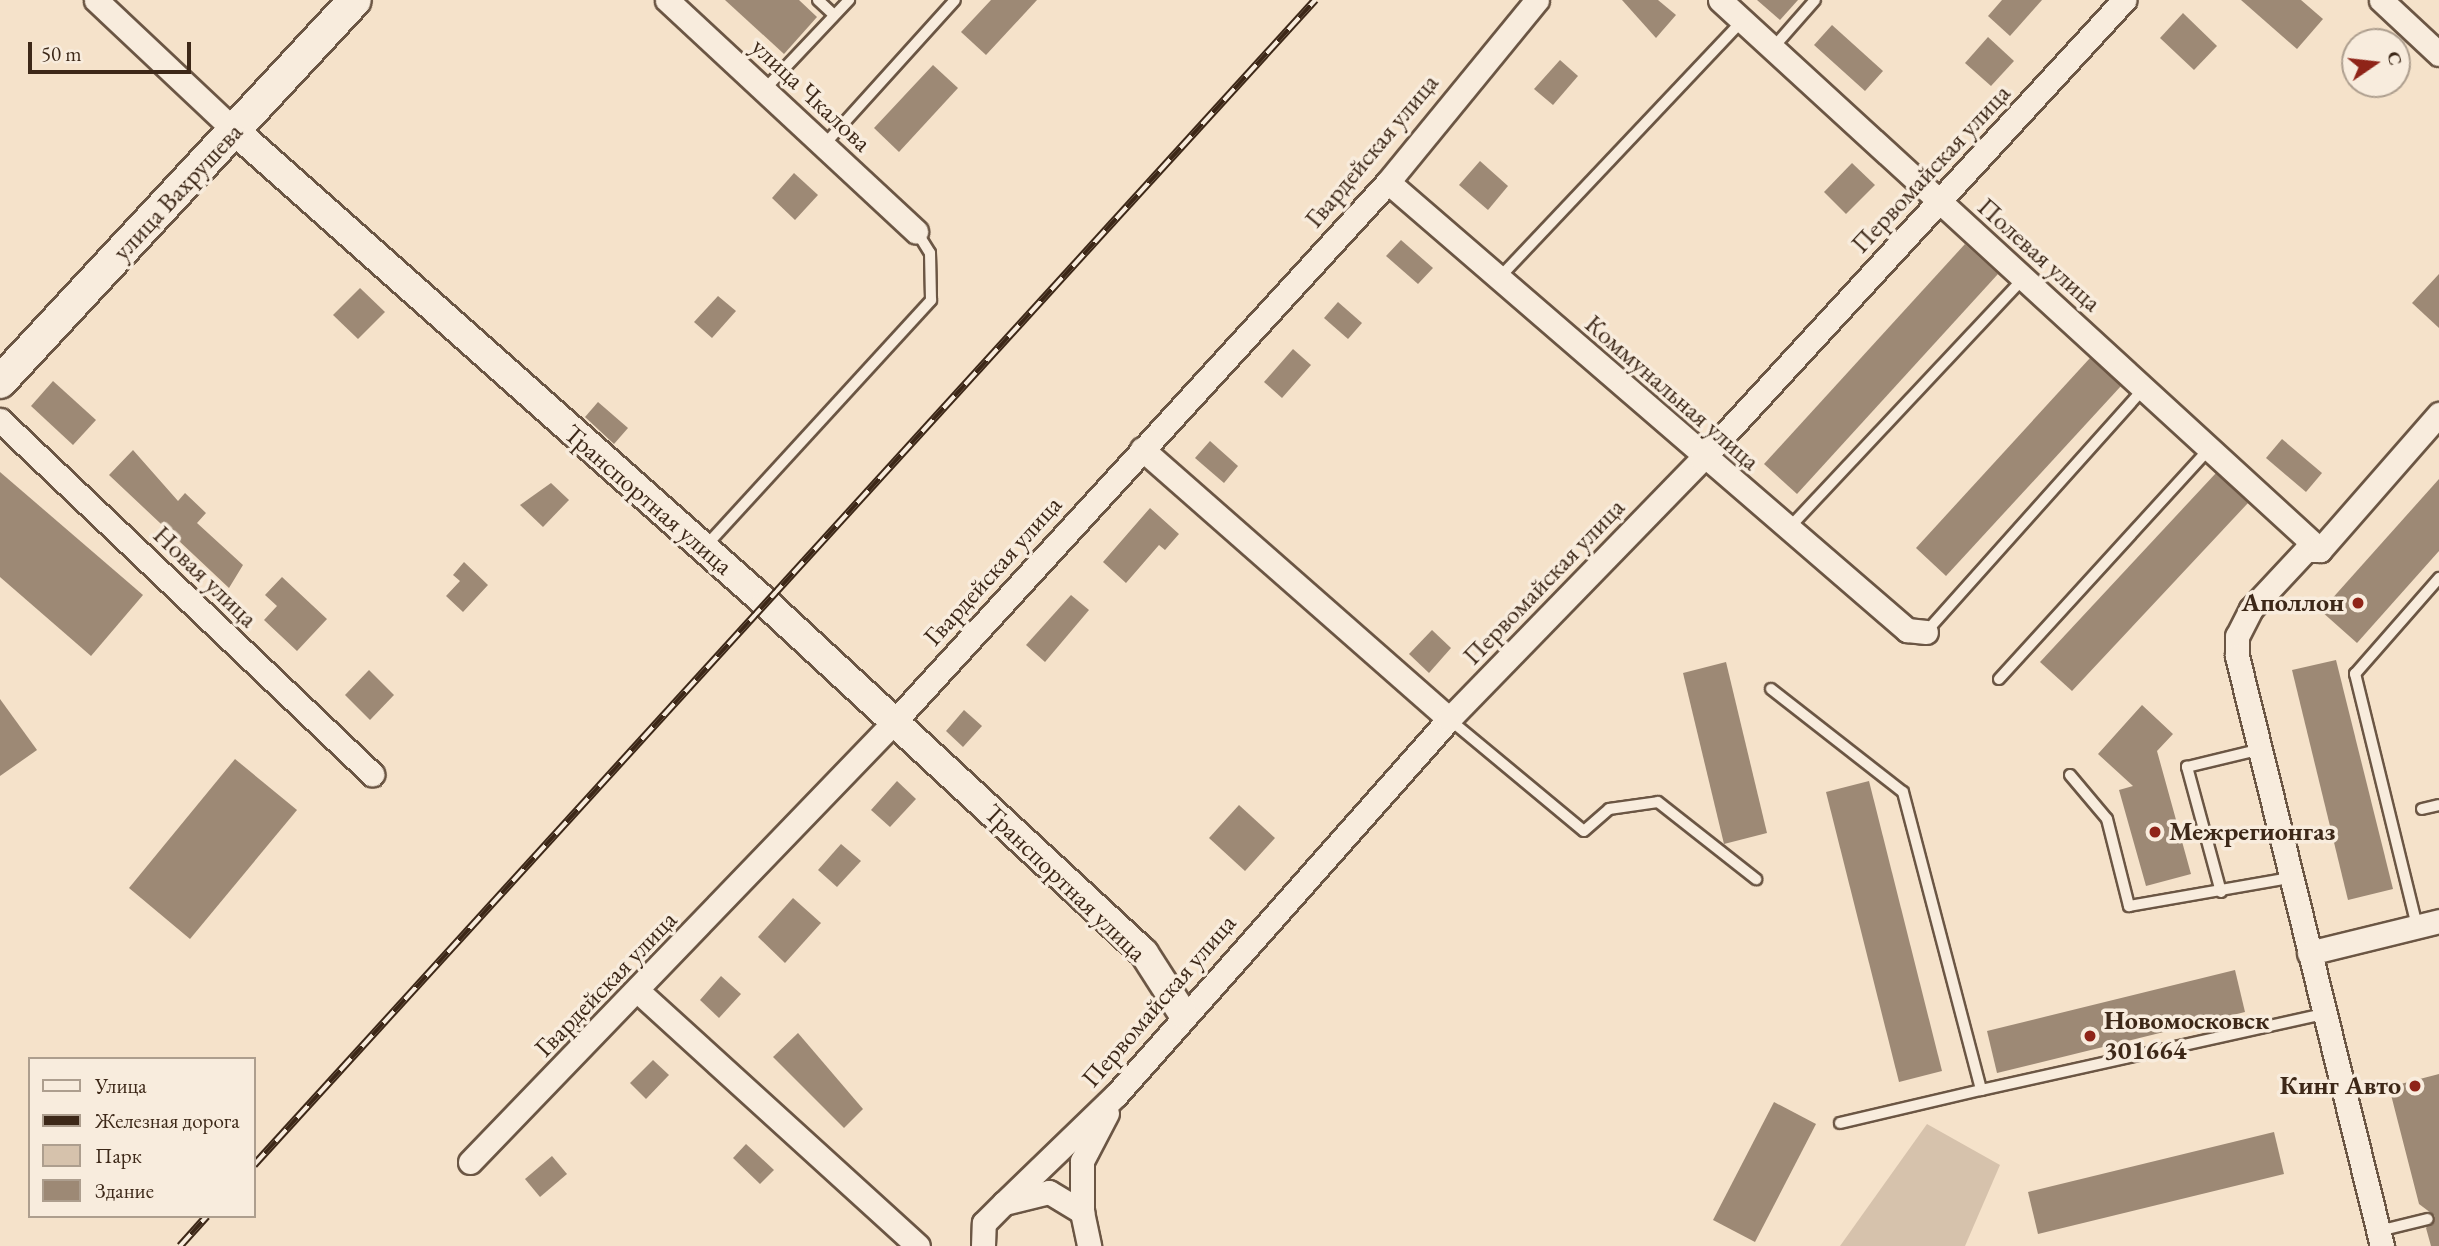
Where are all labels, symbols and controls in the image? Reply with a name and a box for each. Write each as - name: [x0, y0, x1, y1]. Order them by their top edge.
- scale bar: [32, 28, 194, 72]
- north arrow: [2341, 28, 2411, 98]
- street label: улица Чкалова: [745, 32, 877, 158]
- text: 50 m: [41, 40, 82, 67]
- text: С: [2381, 49, 2409, 68]
- street label: Гвардейская улица: [1299, 68, 1445, 234]
- street label: Первомайская улица: [1845, 78, 2017, 260]
- street label: улица Вахрушева: [106, 117, 250, 267]
- street label: Полевая улица: [1971, 191, 2107, 319]
- street label: Коммунальная улица: [1578, 309, 1766, 477]
- street label: Транспортная улица: [557, 418, 739, 582]
- street label: Гвардейская улица: [918, 490, 1068, 652]
- street label: Первомайская улица: [1457, 492, 1631, 672]
- street label: Новая улица: [146, 520, 264, 634]
- place label: Аполлон: [2241, 587, 2344, 619]
- marker: Аполлон: [2350, 595, 2366, 611]
- street label: Транспортная улица: [977, 798, 1153, 968]
- place label: Межрегионгаз: [2169, 816, 2335, 848]
- marker: Межрегионгаз: [2147, 824, 2163, 840]
- street label: Гвардейская улица: [528, 904, 684, 1064]
- street label: Первомайская улица: [1075, 908, 1243, 1094]
- place label: Новомосковск 301664: [2104, 1005, 2269, 1066]
- marker: Новомосковск 301664: [2082, 1028, 2098, 1044]
- legend: [28, 1057, 256, 1218]
- place label: Кинг Авто: [2280, 1070, 2401, 1102]
- text: Улица: [95, 1072, 147, 1099]
- marker: Кинг Авто: [2407, 1078, 2423, 1094]
- text: Железная дорога: [95, 1107, 240, 1134]
- text: Парк: [95, 1142, 142, 1169]
- text: Здание: [95, 1177, 154, 1204]

